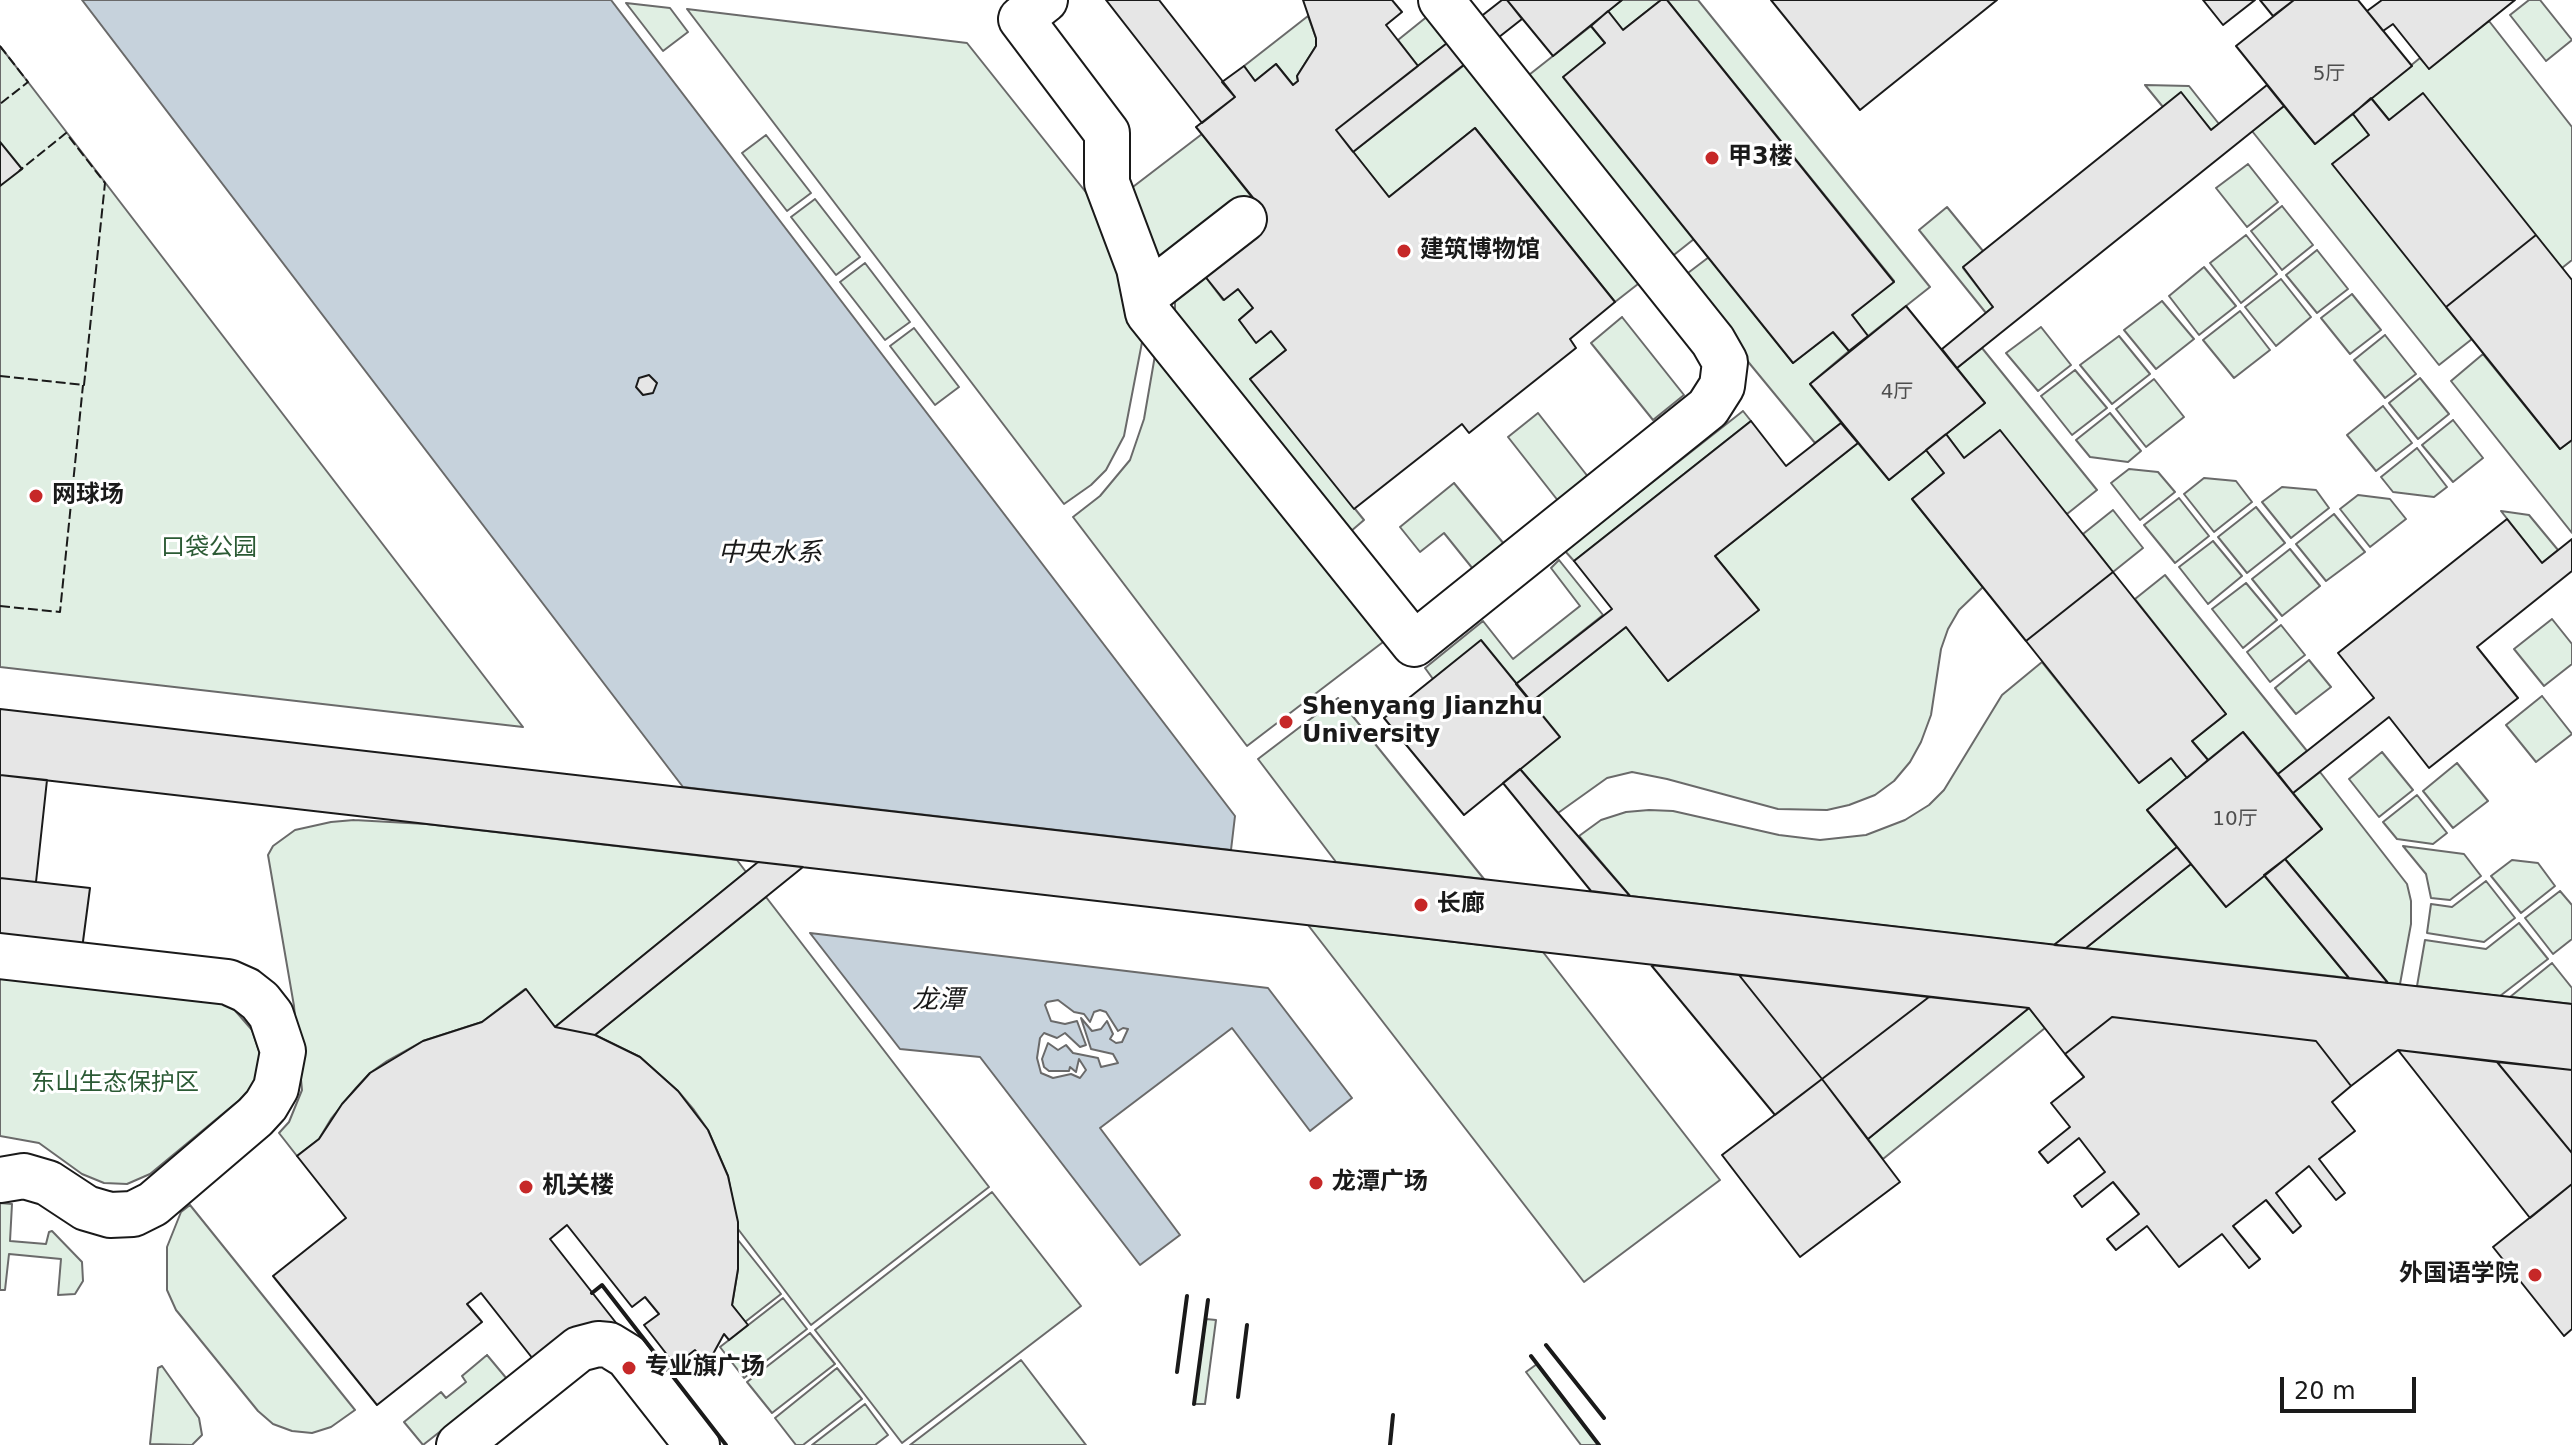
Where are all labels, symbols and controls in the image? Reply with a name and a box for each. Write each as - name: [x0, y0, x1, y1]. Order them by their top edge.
- house number: 5厅: [2313, 63, 2345, 87]
- place label: 甲3楼: [1728, 144, 1793, 172]
- marker: 甲3楼: [1703, 149, 1721, 167]
- place label: 建筑博物馆: [1420, 237, 1540, 265]
- marker: 建筑博物馆: [1395, 242, 1413, 260]
- house number: 4厅: [1881, 381, 1913, 405]
- place label: 网球场: [52, 482, 124, 510]
- marker: 网球场: [27, 487, 45, 505]
- park label: 口袋公园: [161, 535, 257, 563]
- water label: 中央水系: [718, 538, 822, 570]
- place label: Shenyang Jianzhu University: [1302, 694, 1543, 750]
- marker: Shenyang Jianzhu University: [1277, 713, 1295, 731]
- house number: 10厅: [2212, 808, 2258, 832]
- place label: 长廊: [1437, 891, 1485, 919]
- marker: 长廊: [1412, 896, 1430, 914]
- water label: 龙潭: [912, 985, 964, 1017]
- park label: 东山生态保护区: [31, 1070, 199, 1098]
- place label: 龙潭广场: [1332, 1169, 1428, 1197]
- place label: 机关楼: [542, 1173, 614, 1201]
- marker: 龙潭广场: [1307, 1174, 1325, 1192]
- marker: 机关楼: [517, 1178, 535, 1196]
- place label: 外国语学院: [2399, 1261, 2519, 1289]
- marker: 外国语学院: [2526, 1266, 2544, 1284]
- place label: 专业旗广场: [645, 1354, 765, 1382]
- marker: 专业旗广场: [620, 1359, 638, 1377]
- scale bar: [2284, 1361, 2420, 1411]
- text: 20 m: [2294, 1377, 2356, 1405]

